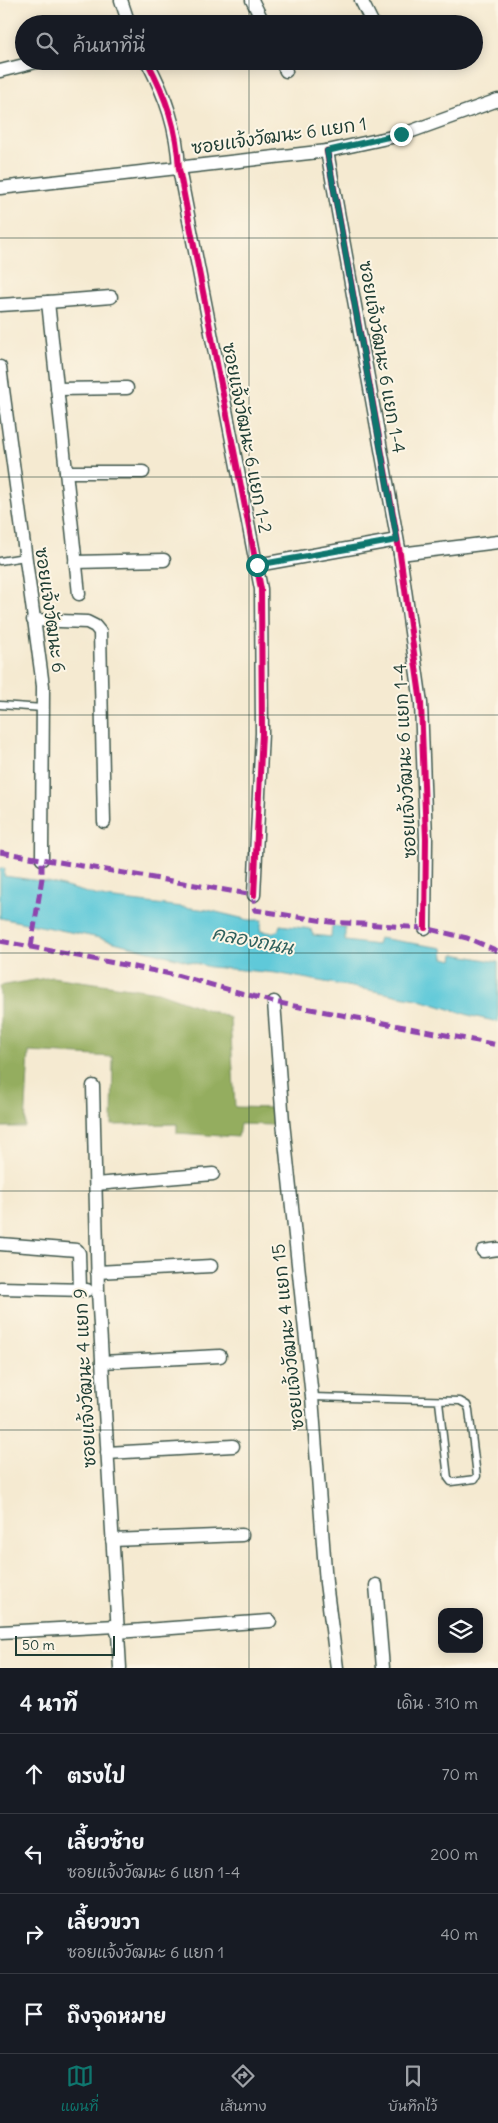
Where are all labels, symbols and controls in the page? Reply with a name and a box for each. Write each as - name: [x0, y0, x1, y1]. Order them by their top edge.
- search box: [15, 15, 483, 70]
- icon: search: [33, 29, 61, 57]
- text: ค้นหาที่นี่: [73, 33, 145, 57]
- street label: ซอยแจ้งวัฒนะ 6 แยก 1: [190, 112, 368, 159]
- route end: [390, 123, 413, 146]
- street label: ซอยแจ้งวัฒนะ 6 แยก 1-4: [354, 259, 411, 455]
- street label: ซอยแจ้งวัฒนะ 6 แยก 1-2: [218, 341, 277, 535]
- street label: ซอยแจ้งวัฒนะ 6: [30, 546, 71, 674]
- route start: [246, 554, 269, 577]
- street label: ซอยแจ้งวัฒนะ 6 แยก 1-4: [388, 663, 421, 859]
- water label: คลองถนน: [210, 920, 297, 960]
- street label: ซอยแจ้งวัฒนะ 4 แยก 15: [266, 1243, 309, 1431]
- street label: ซอยแจ้งวัฒนะ 4 แยก 9: [68, 1288, 101, 1469]
- map controls: [438, 1608, 483, 1653]
- button: layers: [438, 1608, 483, 1653]
- scale bar: [15, 1633, 115, 1656]
- text: 50 m: [22, 1636, 55, 1654]
- text: 4 นาที: [20, 1690, 78, 1717]
- text: เดิน · 310 m: [396, 1693, 478, 1713]
- icon: ahead: [20, 1760, 48, 1788]
- text: ตรงไป: [67, 1764, 125, 1788]
- text: 70 m: [442, 1764, 478, 1784]
- text: เลี้ยวซ้าย: [67, 1830, 144, 1854]
- icon: left: [20, 1840, 48, 1868]
- text: 200 m: [430, 1844, 478, 1864]
- text: ซอยแจ้งวัฒนะ 6 แยก 1-4: [67, 1862, 240, 1882]
- text: เลี้ยวขวา: [67, 1910, 140, 1934]
- icon: right: [20, 1920, 48, 1948]
- text: 40 m: [440, 1924, 478, 1944]
- text: ซอยแจ้งวัฒนะ 6 แยก 1: [67, 1942, 224, 1962]
- icon: arrive: [20, 2000, 48, 2028]
- text: ถึงจุดหมาย: [67, 2004, 166, 2028]
- tab: แผนที่: [61, 2062, 99, 2116]
- tab: เส้นทาง: [220, 2062, 266, 2116]
- tab: บันทึกไว้: [388, 2062, 437, 2116]

